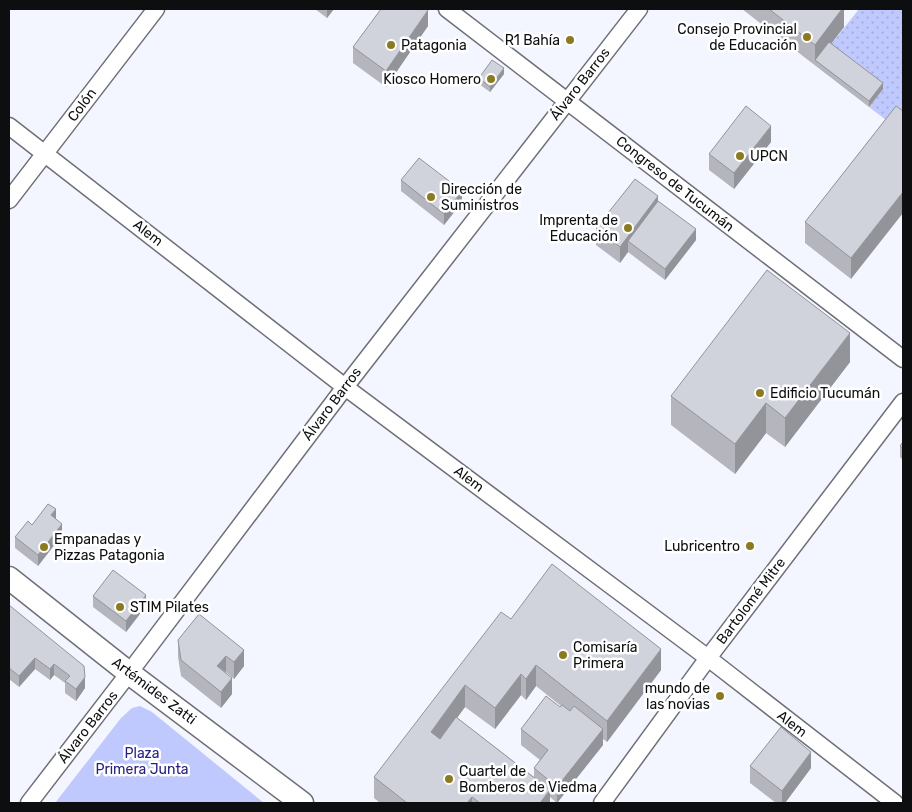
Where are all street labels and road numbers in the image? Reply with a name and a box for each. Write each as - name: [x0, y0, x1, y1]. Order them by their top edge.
- street label: Álvaro Barros: [546, 44, 614, 124]
- street label: Colón: [64, 85, 100, 125]
- street label: Congreso de Tucumán: [613, 133, 737, 235]
- street label: Alem: [130, 216, 166, 250]
- street label: Álvaro Barros: [298, 363, 365, 444]
- street label: Alem: [451, 462, 487, 496]
- street label: Bartolomé Mitre: [713, 554, 789, 648]
- street label: Artémides Zatti: [109, 654, 199, 728]
- street label: Álvaro Barros: [54, 687, 122, 767]
- street label: Alem: [774, 707, 810, 741]

